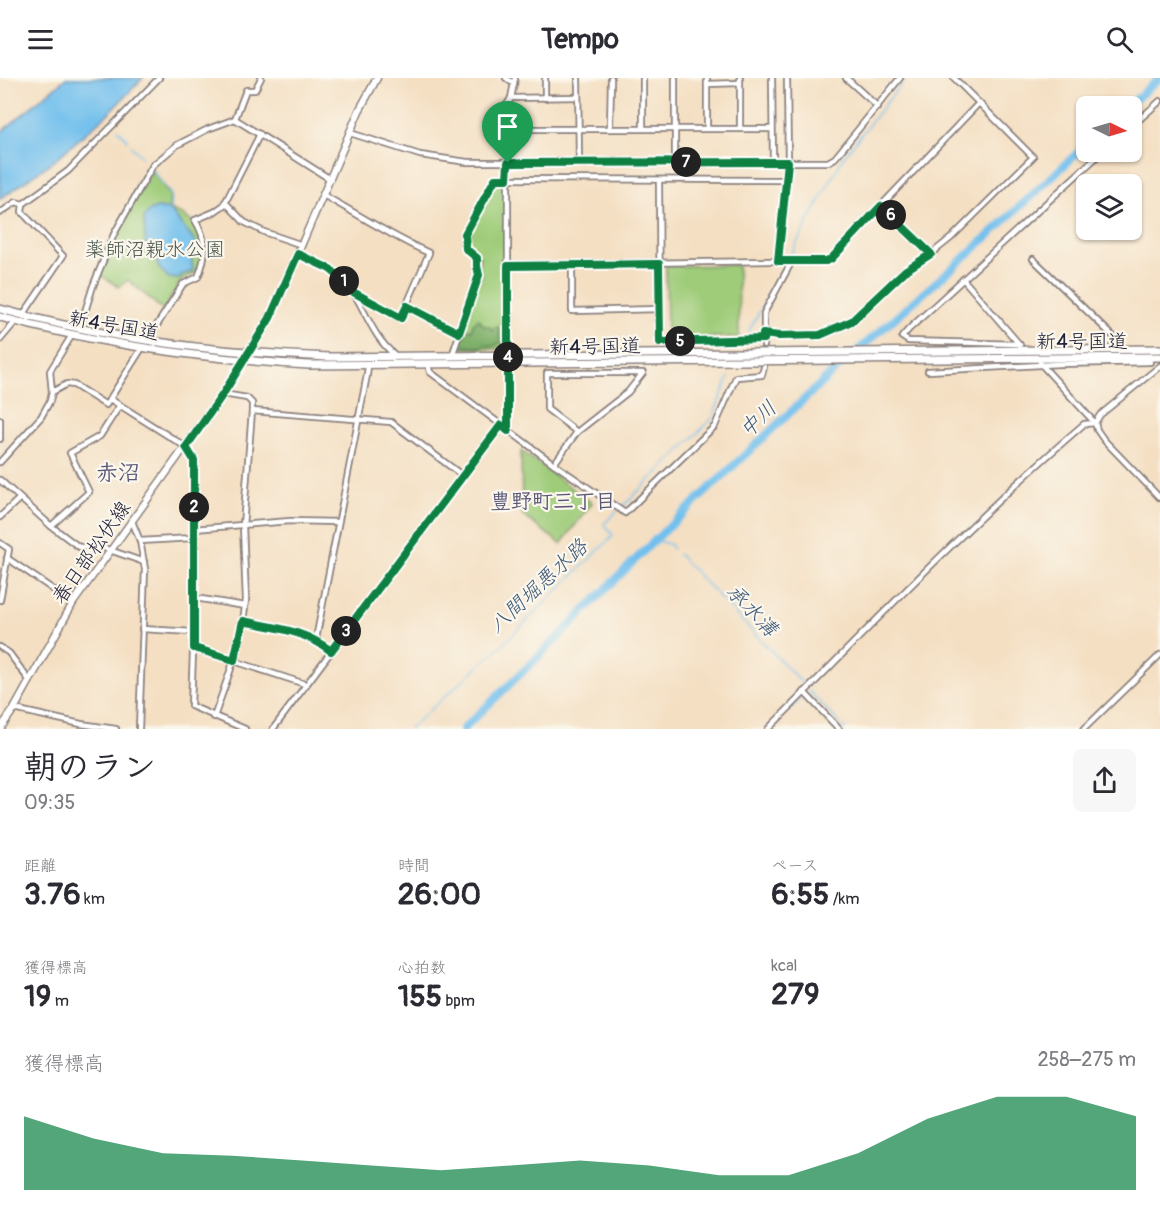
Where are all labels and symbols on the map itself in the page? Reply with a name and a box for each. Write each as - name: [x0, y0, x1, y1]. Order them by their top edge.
- north arrow: [1076, 96, 1142, 162]
- pin: [482, 101, 533, 163]
- pin: 7: [671, 147, 701, 177]
- pin: 6: [876, 200, 906, 230]
- park label: 薬師沼親水公園: [85, 237, 225, 262]
- pin: 1: [329, 266, 359, 296]
- street label: 新4号国道: [67, 305, 161, 346]
- pin: 5: [665, 326, 695, 356]
- street label: 新4号国道: [1036, 329, 1128, 354]
- street label: 新4号国道: [549, 333, 641, 360]
- pin: 4: [493, 342, 523, 372]
- water label: 中川: [734, 395, 783, 444]
- district label: 赤沼: [96, 459, 140, 487]
- district label: 豊野町三丁目: [490, 488, 616, 515]
- pin: 2: [179, 492, 209, 522]
- street label: 春日部松伏線: [47, 496, 136, 609]
- water label: 八間堀悪水路: [483, 533, 594, 639]
- water label: 承水溝: [720, 578, 785, 644]
- pin: 3: [331, 616, 361, 646]

